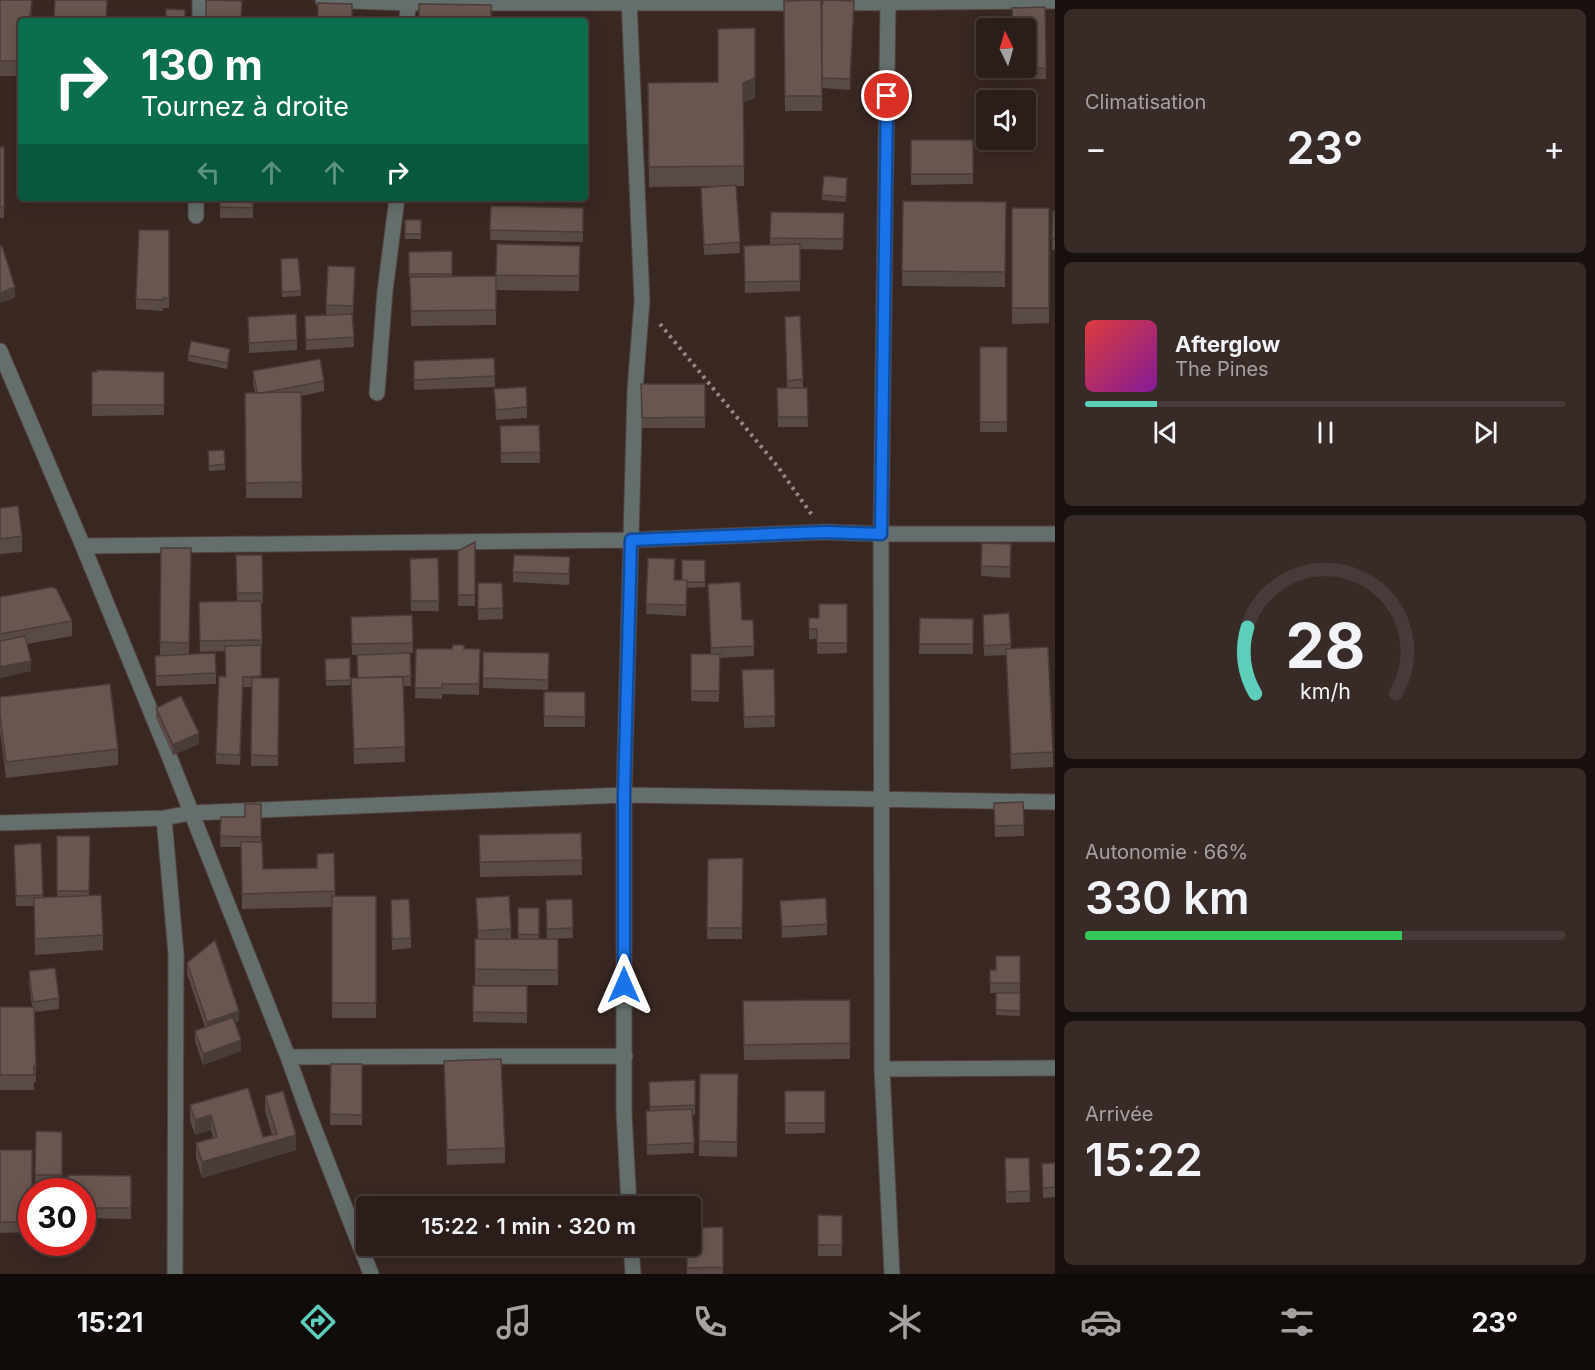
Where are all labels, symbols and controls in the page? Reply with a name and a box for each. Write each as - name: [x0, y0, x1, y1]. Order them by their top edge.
- north arrow: [976, 18, 1036, 78]
- map controls: [976, 18, 1036, 150]
- text: 130 m: [141, 39, 263, 90]
- icon: right: [42, 42, 120, 120]
- pin: [861, 70, 912, 121]
- icon: arrive: [870, 79, 903, 112]
- text: Tournez à droite: [141, 90, 349, 123]
- button: sound: [976, 90, 1036, 150]
- text: Climatisation: [1085, 90, 1206, 114]
- text: 23°: [1287, 120, 1363, 175]
- text: −: [1085, 128, 1107, 168]
- text: +: [1543, 128, 1565, 168]
- icon: left: [192, 156, 225, 189]
- icon: ahead: [255, 156, 288, 189]
- icon: ahead: [318, 156, 351, 189]
- icon: right: [381, 156, 414, 189]
- text: Afterglow: [1175, 331, 1280, 357]
- text: The Pines: [1175, 357, 1269, 381]
- icon: previous: [1149, 416, 1182, 449]
- icon: pause: [1309, 416, 1342, 449]
- icon: next: [1469, 416, 1502, 449]
- text: 28: [1285, 608, 1365, 683]
- text: km/h: [1300, 678, 1350, 704]
- text: Autonomie · 66%: [1085, 840, 1248, 864]
- text: 330 km: [1085, 870, 1249, 925]
- position arrow: [592, 953, 656, 1017]
- text: Arrivée: [1085, 1102, 1154, 1126]
- text: 15:22: [1085, 1132, 1203, 1187]
- speed limit sign: 30: [18, 1178, 96, 1256]
- text: 15:22 · 1 min · 320 m: [421, 1213, 636, 1239]
- icon: directions: [297, 1301, 339, 1343]
- icon: music: [493, 1301, 535, 1343]
- icon: phone: [689, 1301, 731, 1343]
- icon: climate: [884, 1301, 926, 1343]
- icon: car: [1080, 1301, 1122, 1343]
- icon: filters: [1276, 1301, 1318, 1343]
- text: 15:21: [77, 1306, 143, 1339]
- text: 23°: [1471, 1306, 1518, 1339]

